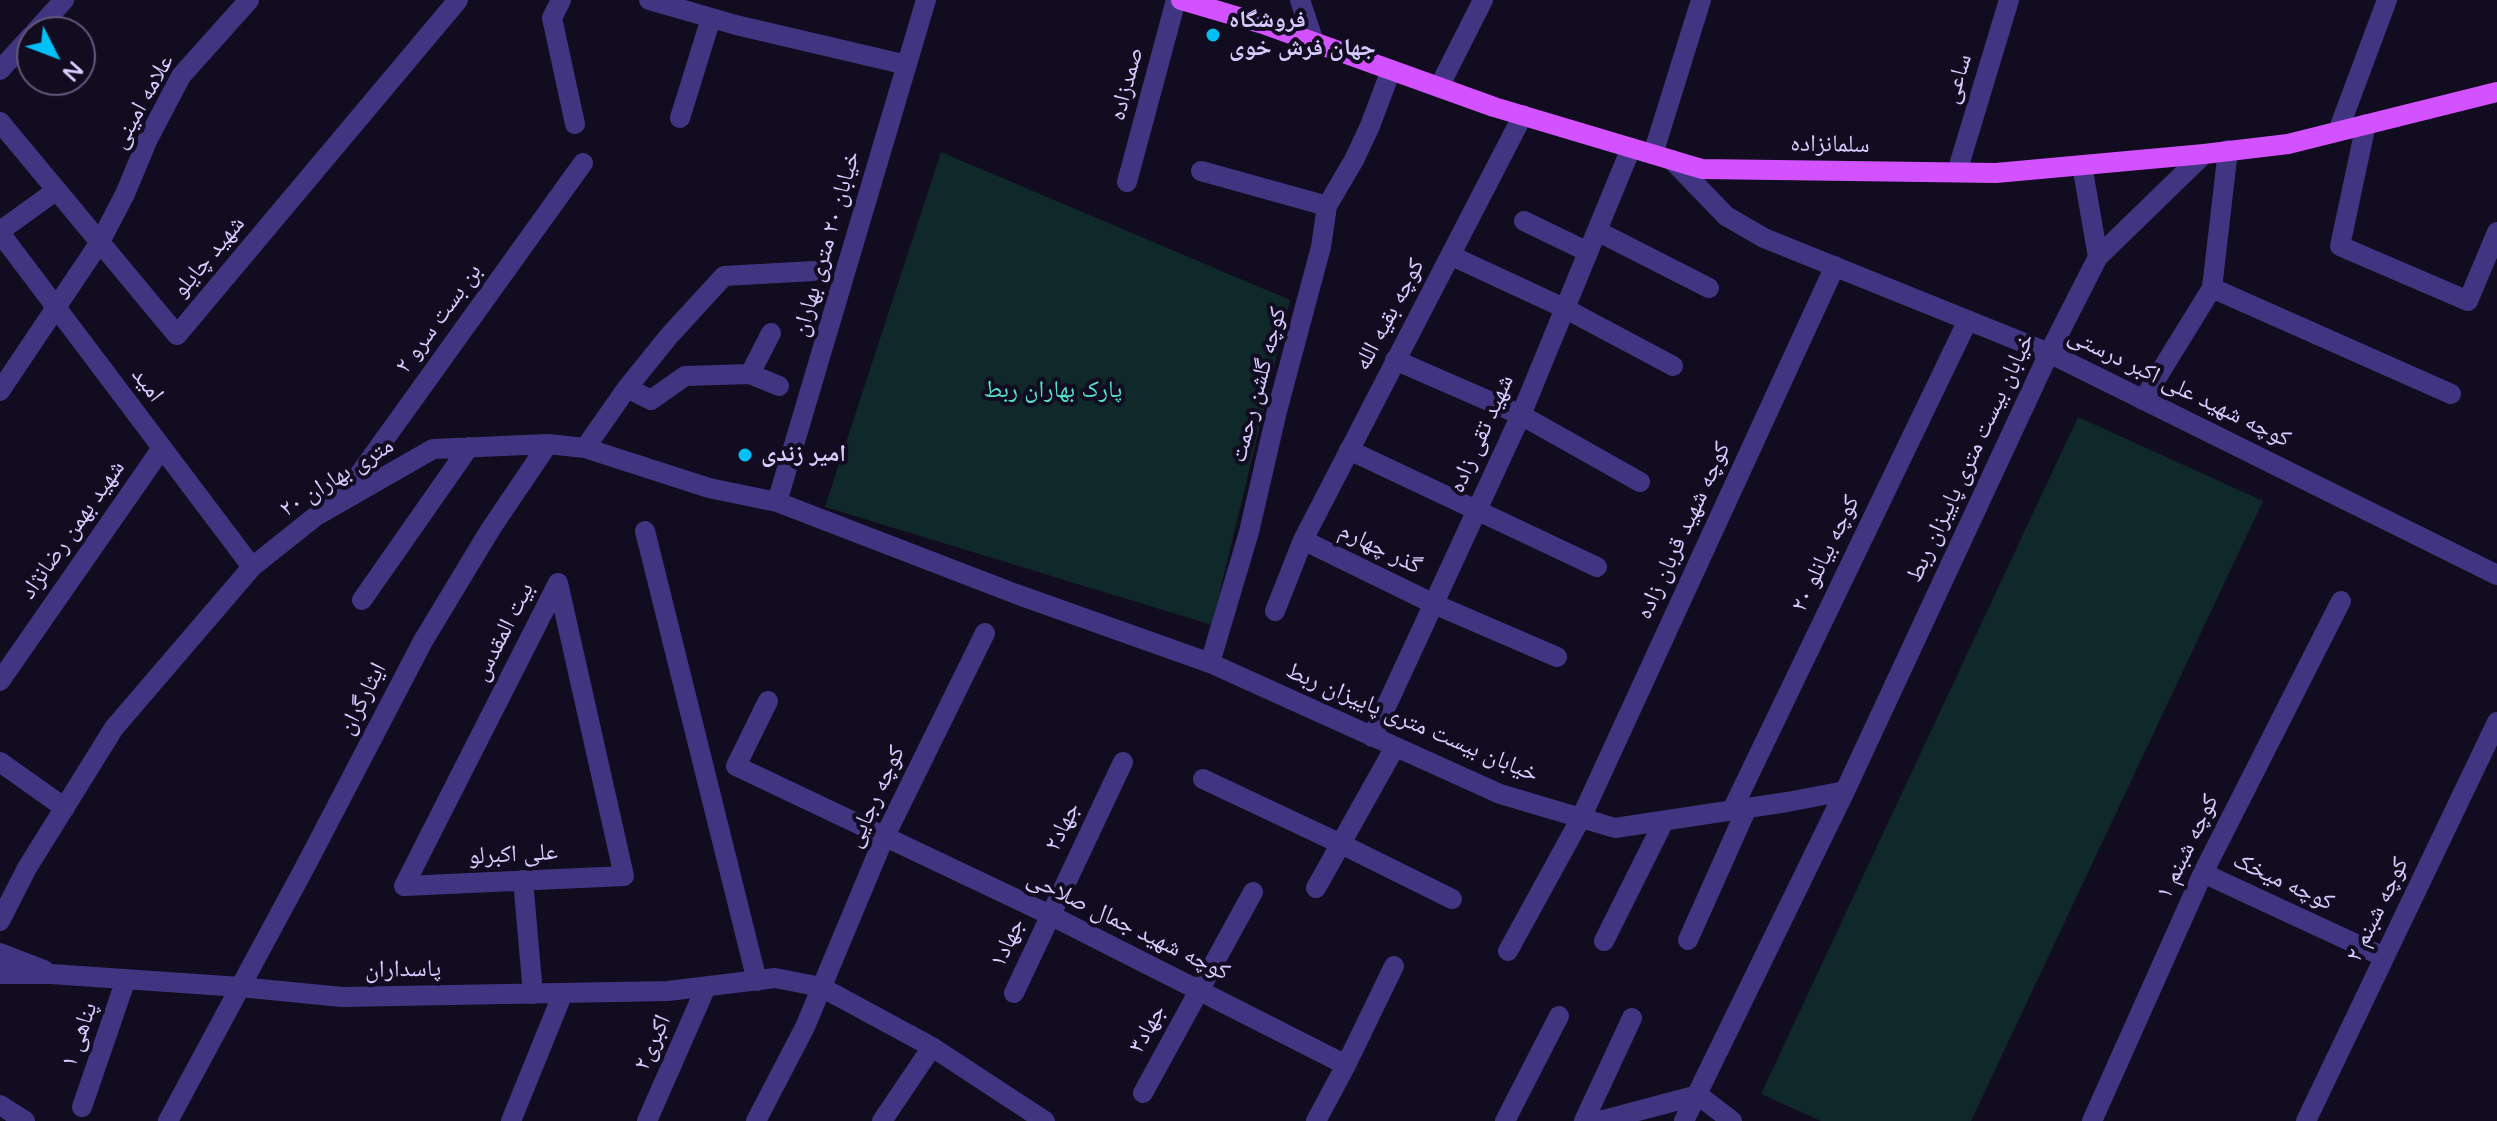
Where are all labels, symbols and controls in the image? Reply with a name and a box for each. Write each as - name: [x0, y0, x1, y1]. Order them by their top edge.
- place label: فروشگاه جهان فرش خوی: [1229, 7, 1376, 63]
- north arrow: [16, 16, 96, 96]
- marker: فروشگاه جهان فرش خوی: [1204, 26, 1222, 44]
- street label: صمدزاده: [1103, 44, 1151, 124]
- street label: علامه امینی: [105, 50, 181, 154]
- street label: ساعی: [1937, 51, 1979, 107]
- text: N: [57, 55, 88, 86]
- street label: سلمانزاده: [1790, 130, 1870, 160]
- street label: خیابان ۲۰ متری بهاران: [787, 148, 867, 340]
- street label: شهید چایلو: [167, 210, 251, 304]
- street label: کوچه بقیه الله: [1348, 254, 1432, 376]
- street label: بن بست سرو ۲: [389, 258, 489, 380]
- street label: کوچه گلشن رحمت: [1224, 304, 1294, 466]
- street label: کوچه شهید علی اکبر درستی: [2063, 322, 2295, 454]
- street label: خیابان بیست متری پاییزان ربط: [1901, 329, 2041, 587]
- street label: امید: [124, 362, 170, 408]
- street label: شهید تقی زاده: [1443, 371, 1521, 497]
- park label: پارک بهاران ربط: [984, 377, 1122, 405]
- street label: ۲۰ متری بهاران: [275, 432, 399, 524]
- street label: کوچه شهید قربان زاده: [1630, 438, 1738, 624]
- place label: امیر زندی: [761, 441, 846, 469]
- marker: امیر زندی: [736, 446, 754, 464]
- street label: شهید بهمن رضانژاد: [14, 455, 132, 605]
- street label: کوچه بیانلو ۲۰: [1785, 491, 1867, 617]
- street label: گذر چهارم: [1334, 517, 1426, 581]
- street label: بیت المقدس: [467, 578, 541, 686]
- street label: خیابان بیست متری پاییزان ربط: [1281, 657, 1543, 789]
- street label: ایثارگران: [333, 658, 393, 740]
- street label: کوچه رجایی: [840, 742, 912, 852]
- street label: کوچه شبنم ۱: [2150, 790, 2226, 904]
- street label: جهاد۲: [1039, 798, 1087, 856]
- street label: علی اکبرلو: [468, 838, 558, 872]
- street label: کوچه میخک: [2228, 846, 2338, 918]
- street label: کوچه شبنم ۲: [2340, 853, 2416, 967]
- street label: کوچه شهید جمال صلاحی: [1022, 864, 1234, 988]
- street label: جهاد۱: [984, 914, 1032, 972]
- street label: پاسداران: [365, 955, 441, 985]
- street label: پناهی ۱: [55, 999, 105, 1071]
- street label: جهاد۳: [1123, 1000, 1173, 1058]
- street label: اکبری۲: [628, 1011, 678, 1075]

